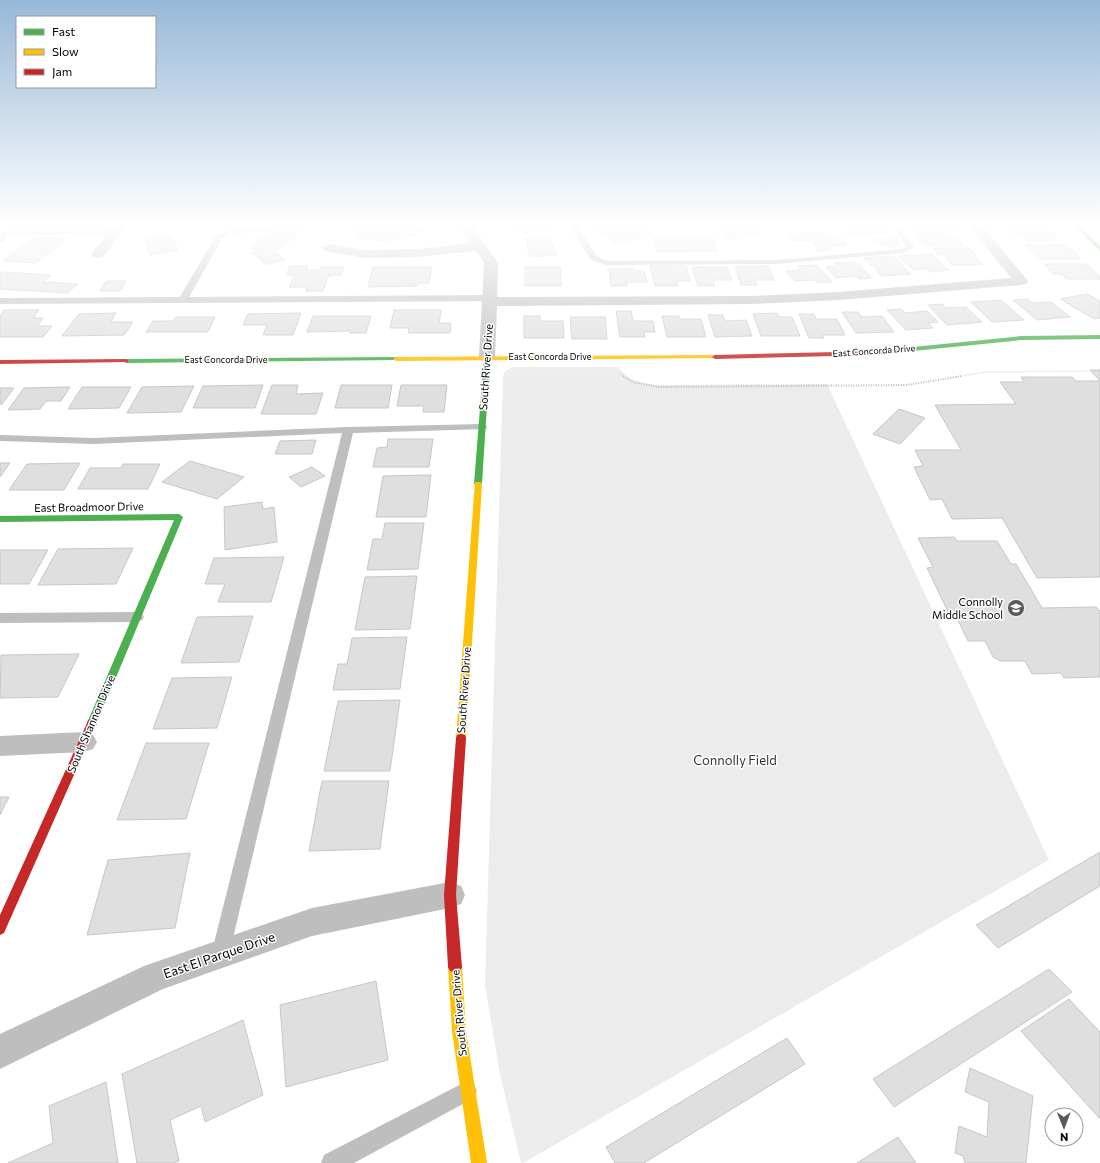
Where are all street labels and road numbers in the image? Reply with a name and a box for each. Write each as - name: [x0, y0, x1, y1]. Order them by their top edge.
- street label: South River Drive: [476, 323, 495, 411]
- street label: East Concorda Drive: [832, 342, 916, 359]
- street label: East Concorda Drive: [509, 351, 592, 362]
- street label: East Concorda Drive: [185, 354, 268, 365]
- street label: East Broadmoor Drive: [34, 499, 144, 514]
- street label: South River Drive: [454, 646, 473, 734]
- street label: South Shannon Drive: [64, 673, 117, 775]
- street label: East El Parque Drive: [161, 928, 277, 982]
- street label: South River Drive: [448, 969, 469, 1057]

